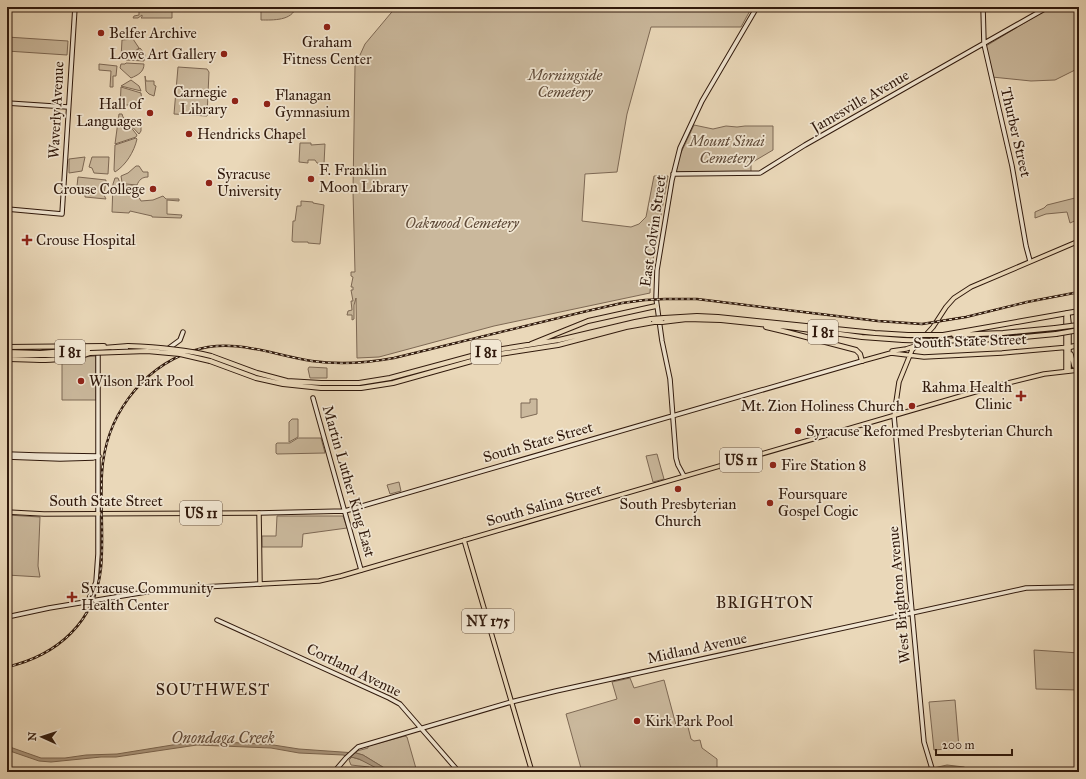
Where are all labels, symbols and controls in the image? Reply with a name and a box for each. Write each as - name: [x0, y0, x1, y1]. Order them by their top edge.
- marker: Graham Fitness Center: [322, 22, 332, 32]
- place label: Belfer Archive: [109, 24, 197, 42]
- marker: Belfer Archive: [96, 28, 106, 38]
- place label: Graham Fitness Center: [282, 33, 372, 68]
- place label: Lowe Art Gallery: [110, 45, 217, 63]
- marker: Lowe Art Gallery: [219, 49, 229, 59]
- street label: Waverly Avenue: [44, 61, 68, 159]
- park label: Morningside Cemetery: [526, 66, 603, 101]
- street label: Jamesville Avenue: [806, 66, 913, 138]
- place label: Carnegie Library: [173, 83, 228, 118]
- street label: Thurber Street: [997, 85, 1035, 179]
- place label: Flanagan Gymnasium: [275, 86, 351, 121]
- place label: Hall of Languages: [76, 95, 145, 130]
- marker: Carnegie Library: [230, 96, 240, 106]
- marker: Flanagan Gymnasium: [262, 99, 272, 109]
- marker: Hall of Languages: [145, 108, 155, 118]
- place label: Hendricks Chapel: [197, 125, 307, 143]
- marker: Hendricks Chapel: [184, 129, 194, 139]
- park label: Mount Sinai Cemetery: [687, 132, 765, 167]
- place label: F. Franklin Moon Library: [319, 161, 409, 196]
- place label: Syracuse University: [217, 165, 282, 200]
- street label: East Colvin Street: [636, 173, 670, 288]
- marker: F. Franklin Moon Library: [306, 174, 316, 184]
- marker: Syracuse University: [204, 178, 214, 188]
- place label: Crouse College: [53, 180, 145, 198]
- marker: Crouse College: [148, 184, 158, 194]
- park label: Oakwood Cemetery: [405, 214, 520, 232]
- place label: Crouse Hospital: [36, 231, 137, 249]
- marker: Crouse Hospital: [21, 234, 33, 246]
- road number: I 81: [808, 320, 838, 344]
- street label: South State Street: [913, 330, 1028, 352]
- road number: I 81: [55, 340, 85, 364]
- road number: I 81: [471, 340, 501, 364]
- place label: Wilson Park Pool: [89, 372, 195, 390]
- marker: Wilson Park Pool: [76, 376, 86, 386]
- place label: Rahma Health Clinic: [922, 378, 1013, 413]
- marker: Rahma Health Clinic: [1015, 390, 1027, 402]
- place label: Mt. Zion Holiness Church: [741, 397, 905, 415]
- marker: Mt. Zion Holiness Church: [907, 401, 917, 411]
- street label: Martin Luther King East: [319, 403, 379, 560]
- street label: South State Street: [481, 418, 596, 466]
- place label: Syracuse Reformed Presbyterian Church: [806, 422, 1053, 440]
- marker: Syracuse Reformed Presbyterian Church: [793, 426, 803, 436]
- road number: US 11: [720, 448, 762, 472]
- place label: Fire Station 8: [781, 456, 867, 474]
- marker: Fire Station 8: [768, 460, 778, 470]
- street label: South Salina Street: [484, 480, 604, 530]
- marker: South Presbyterian Church: [673, 484, 683, 494]
- place label: Foursquare Gospel Cogic: [778, 485, 858, 520]
- street label: South State Street: [49, 492, 163, 510]
- place label: South Presbyterian Church: [620, 495, 736, 530]
- marker: Foursquare Gospel Cogic: [765, 498, 775, 508]
- road number: US 11: [180, 501, 222, 525]
- street label: West Brighton Avenue: [884, 525, 914, 665]
- place label: Syracuse Community Health Center: [81, 579, 214, 614]
- marker: Syracuse Community Health Center: [66, 591, 78, 603]
- district label: BRIGHTON: [716, 593, 814, 612]
- road number: NY 175: [462, 609, 514, 633]
- street label: Midland Avenue: [646, 629, 748, 667]
- street label: Cortland Avenue: [304, 639, 404, 701]
- district label: SOUTHWEST: [156, 680, 270, 699]
- place label: Kirk Park Pool: [645, 712, 734, 730]
- marker: Kirk Park Pool: [632, 716, 642, 726]
- north arrow: [22, 717, 62, 757]
- water label: Onondaga Creek: [171, 728, 275, 747]
- text: N: [26, 731, 39, 742]
- scale bar: [936, 731, 1012, 757]
- text: 200 m: [942, 738, 975, 752]

